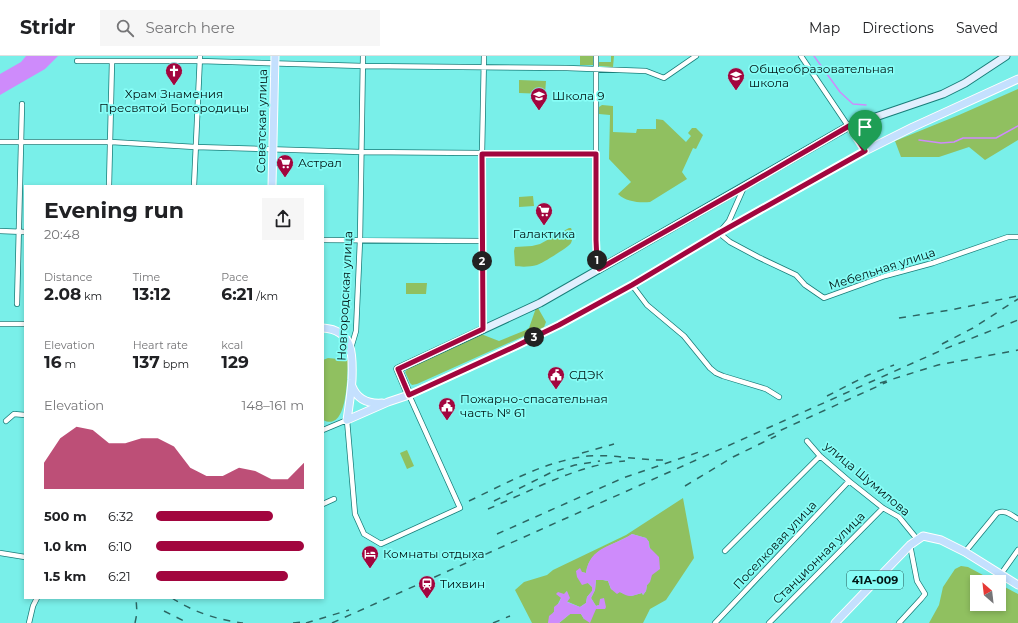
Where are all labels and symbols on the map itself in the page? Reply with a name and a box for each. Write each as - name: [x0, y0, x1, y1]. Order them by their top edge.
- church icon: Храм Знамения Пресвятой Богородицы: [164, 61, 184, 86]
- place label: Общеобразовательная школа: [749, 61, 894, 90]
- school or university icon: Общеобразовательная школа: [726, 66, 746, 91]
- street label: Советская улица: [253, 69, 270, 173]
- place label: Храм Знамения Пресвятой Богородицы: [99, 86, 249, 115]
- school or university icon: Школа 9: [529, 86, 549, 111]
- place label: Школа 9: [552, 88, 605, 103]
- pin: [848, 110, 882, 151]
- supermarket icon: Астрал: [275, 153, 295, 178]
- place label: Астрал: [298, 155, 342, 170]
- supermarket icon: Галактика: [534, 201, 554, 226]
- place label: Галактика: [513, 226, 575, 241]
- street label: Новгородская улица: [334, 231, 355, 361]
- street label: Мебельная улица: [827, 244, 937, 293]
- pin: 1: [587, 250, 607, 270]
- pin: 2: [472, 251, 492, 271]
- pin: 3: [524, 327, 544, 347]
- public building icon: СДЭК: [546, 365, 566, 390]
- place label: СДЭК: [569, 367, 604, 382]
- place label: Пожарно-спасательная часть № 61: [460, 391, 608, 420]
- public building icon: Пожарно-спасательная часть № 61: [437, 396, 457, 421]
- street label: улица Шумилова: [820, 438, 913, 519]
- street label: Поселковая улица: [730, 497, 820, 592]
- street label: Станционная улица: [769, 508, 868, 607]
- hotel icon: Комнаты отдыха: [360, 544, 380, 569]
- place label: Комнаты отдыха: [383, 546, 485, 561]
- road number: 41А-009: [847, 571, 903, 589]
- station icon: Тихвин: [417, 574, 437, 599]
- north arrow: [970, 575, 1006, 611]
- place label: Тихвин: [440, 576, 485, 591]

